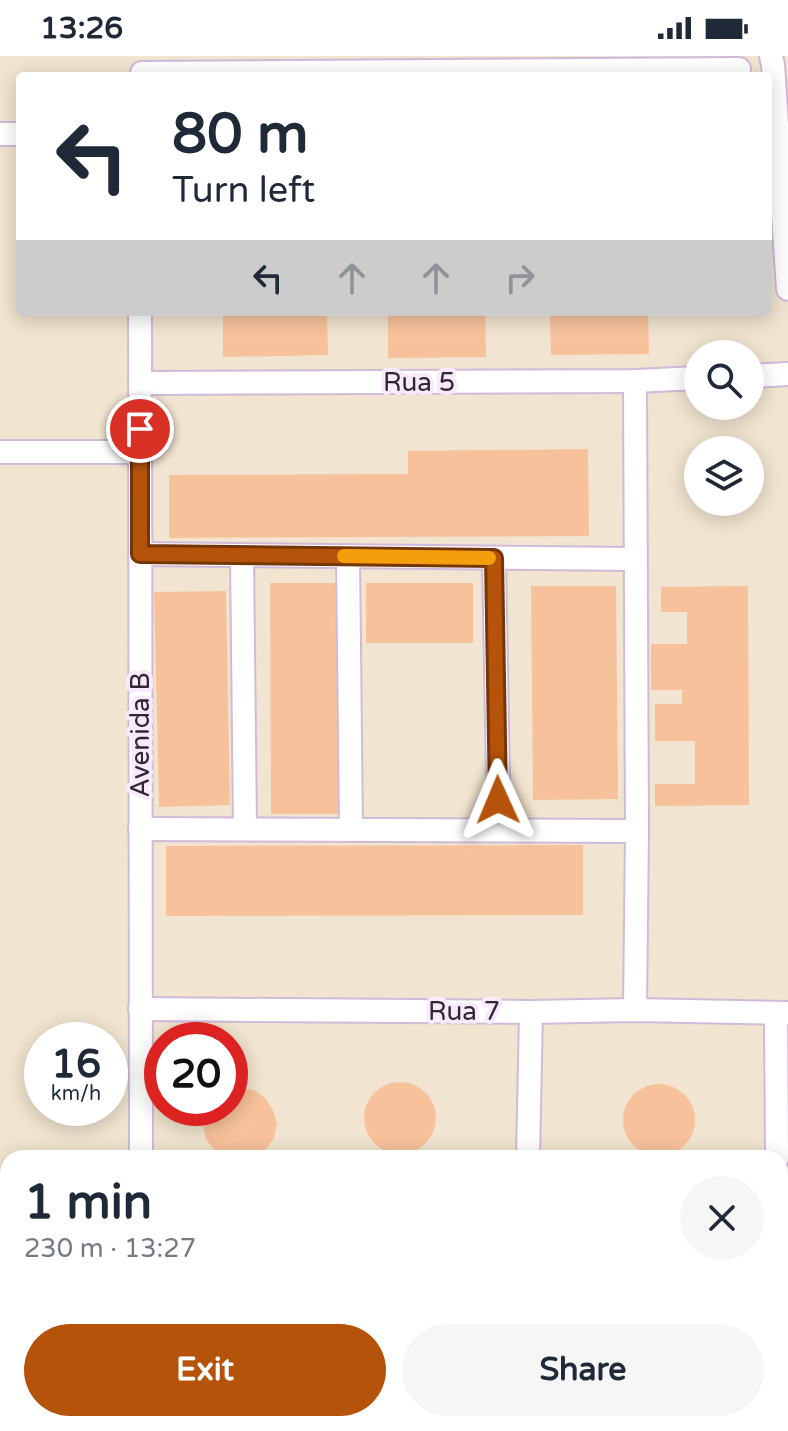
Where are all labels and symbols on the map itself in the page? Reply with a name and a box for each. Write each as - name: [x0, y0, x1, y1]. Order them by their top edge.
- street label: Rua 5: [383, 367, 455, 398]
- pin: [106, 395, 174, 463]
- street label: Avenida B: [125, 673, 156, 797]
- position arrow: [456, 758, 540, 842]
- street label: Rua 7: [428, 996, 500, 1027]
- speed limit sign: 20: [144, 1022, 248, 1126]

